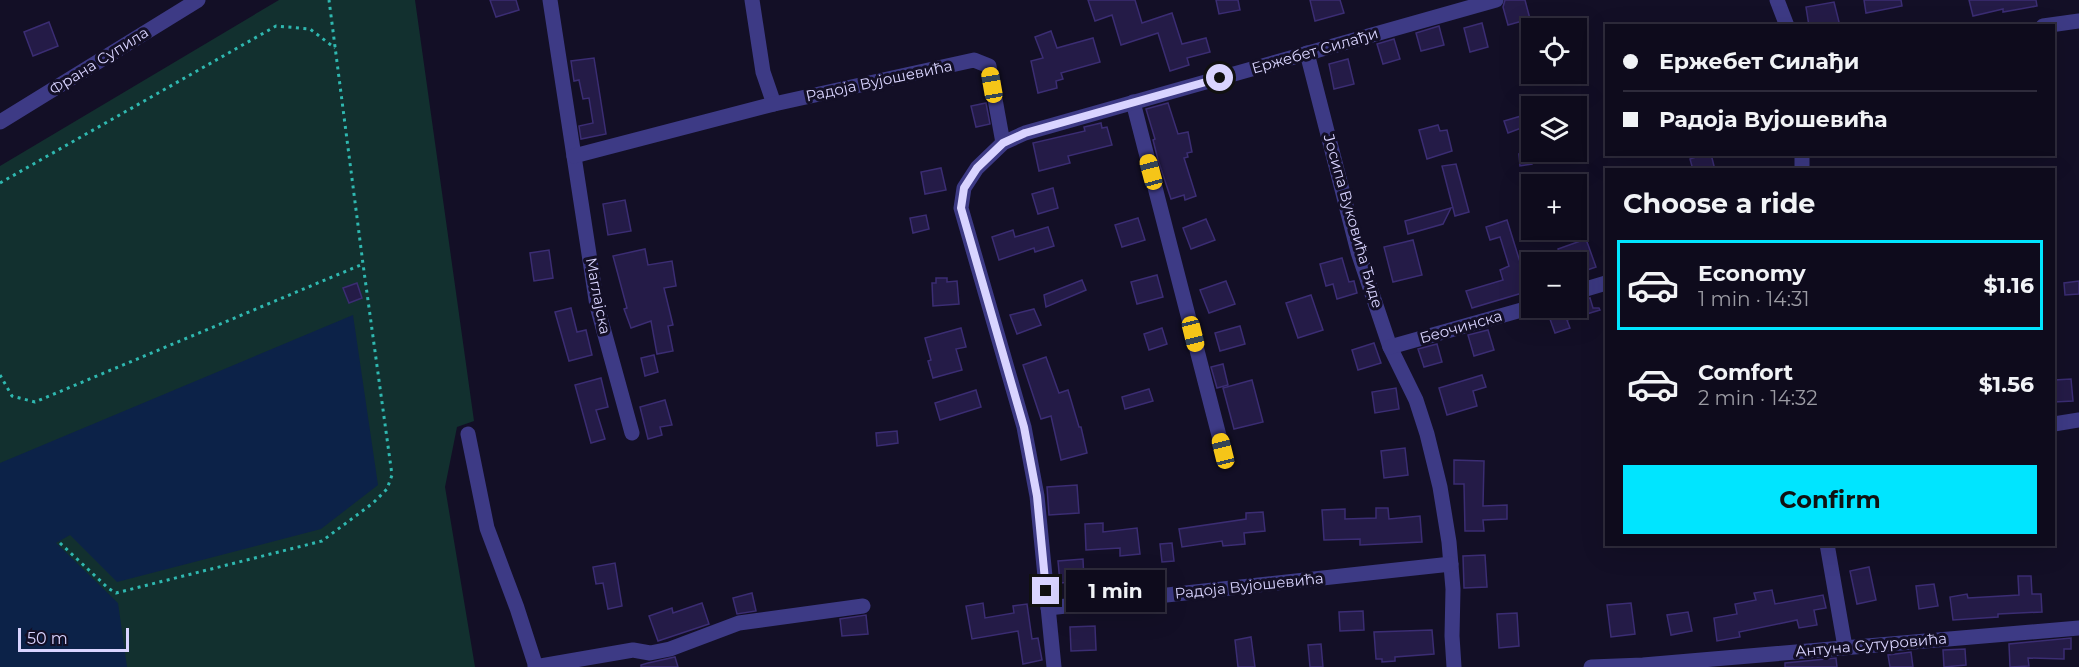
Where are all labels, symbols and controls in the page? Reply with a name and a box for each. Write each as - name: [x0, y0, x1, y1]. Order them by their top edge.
- map controls: [1521, 18, 1587, 318]
- button: locate: [1521, 18, 1587, 84]
- street label: Франа Супила: [46, 22, 152, 99]
- street label: Ержебет Силађи: [1249, 23, 1380, 78]
- text: Ержебет Силађи: [1659, 48, 1859, 75]
- street label: Радоја Вујошевића: [804, 56, 954, 105]
- route start: [1206, 64, 1233, 91]
- car: [980, 66, 1004, 104]
- button: layers: [1521, 96, 1587, 162]
- text: Радоја Вујошевића: [1659, 106, 1888, 133]
- street label: Јосипа Вуковића Ђиде: [1319, 131, 1387, 310]
- car: [1138, 152, 1164, 192]
- button: +: [1521, 174, 1587, 240]
- text: Choose a ride: [1623, 187, 1815, 220]
- button: −: [1521, 252, 1587, 318]
- street label: Маглајска: [582, 256, 615, 336]
- icon: car: [1626, 258, 1680, 312]
- text: Economy: [1698, 260, 1806, 287]
- text: $1.16: [1984, 272, 2034, 299]
- text: 1 min · 14:31: [1698, 287, 1809, 311]
- street label: Беочинска: [1417, 306, 1504, 347]
- car: [1180, 314, 1206, 354]
- icon: car: [1626, 357, 1680, 411]
- text: Comfort: [1698, 359, 1793, 386]
- text: $1.56: [1979, 371, 2034, 398]
- text: 2 min · 14:32: [1698, 386, 1818, 410]
- car: [1210, 431, 1236, 471]
- button: Confirm: [1623, 465, 2037, 534]
- street label: Радоја Вујошевића: [1174, 568, 1324, 603]
- callout: 1 min: [1067, 570, 1166, 612]
- route end: [1032, 577, 1059, 604]
- text: 1 min: [1088, 579, 1143, 603]
- scale bar: [18, 625, 129, 652]
- street label: Антуна Сутуровића: [1794, 628, 1948, 661]
- text: 50 m: [27, 629, 68, 648]

